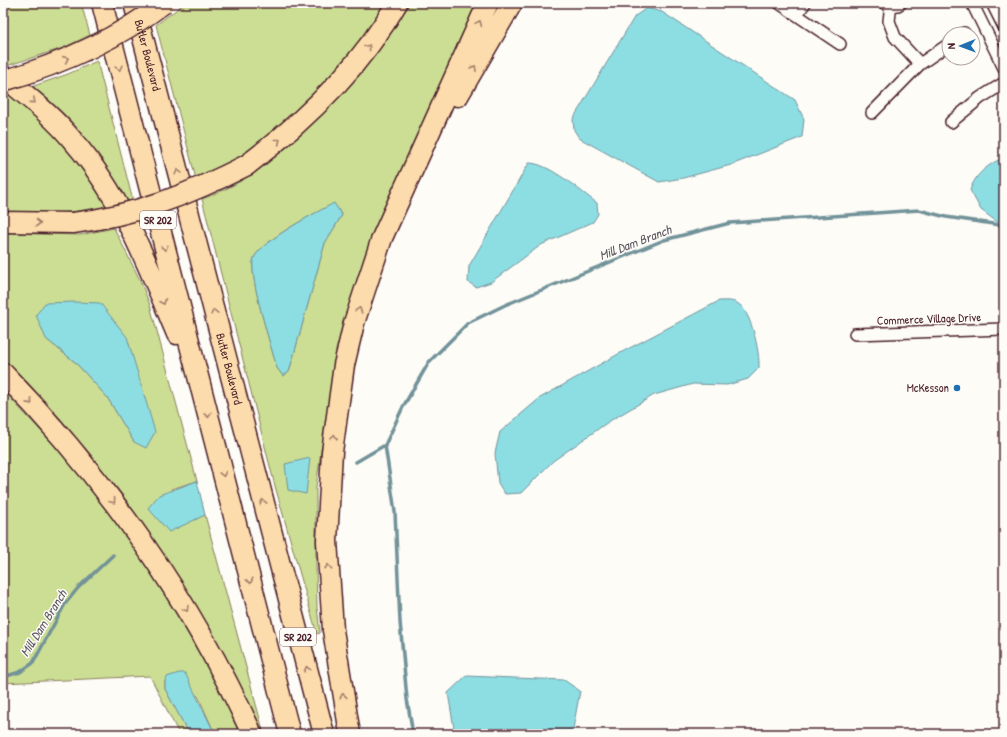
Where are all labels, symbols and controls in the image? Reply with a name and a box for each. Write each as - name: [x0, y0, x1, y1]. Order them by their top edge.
- street label: Butler Boulevard: [131, 18, 166, 93]
- one-way arrow: [474, 20, 482, 27]
- north arrow: [941, 26, 981, 66]
- text: N: [944, 43, 958, 49]
- one-way arrow: [363, 45, 370, 52]
- one-way arrow: [63, 56, 70, 64]
- one-way arrow: [114, 65, 122, 71]
- one-way arrow: [470, 65, 477, 72]
- one-way arrow: [28, 97, 36, 104]
- one-way arrow: [273, 139, 280, 146]
- one-way arrow: [174, 169, 183, 176]
- road number: SR 202: [140, 211, 176, 229]
- one-way arrow: [35, 219, 41, 227]
- water label: Mill Dam Branch: [597, 220, 675, 264]
- one-way arrow: [160, 244, 169, 251]
- one-way arrow: [158, 297, 166, 305]
- one-way arrow: [354, 306, 363, 313]
- street label: Commerce Village Drive: [877, 308, 982, 329]
- one-way arrow: [210, 309, 219, 316]
- street label: Butler Boulevard: [212, 331, 247, 406]
- place label: McKesson: [907, 379, 949, 396]
- marker: McKesson: [952, 383, 962, 393]
- one-way arrow: [25, 397, 32, 405]
- one-way arrow: [203, 411, 212, 418]
- one-way arrow: [329, 434, 338, 440]
- one-way arrow: [218, 470, 227, 477]
- one-way arrow: [109, 497, 116, 504]
- one-way arrow: [259, 498, 268, 505]
- one-way arrow: [323, 564, 332, 570]
- one-way arrow: [246, 578, 254, 585]
- water label: Mill Dam Branch: [15, 585, 71, 660]
- one-way arrow: [181, 605, 188, 612]
- road number: SR 202: [280, 628, 316, 646]
- one-way arrow: [303, 666, 311, 672]
- one-way arrow: [339, 692, 348, 699]

